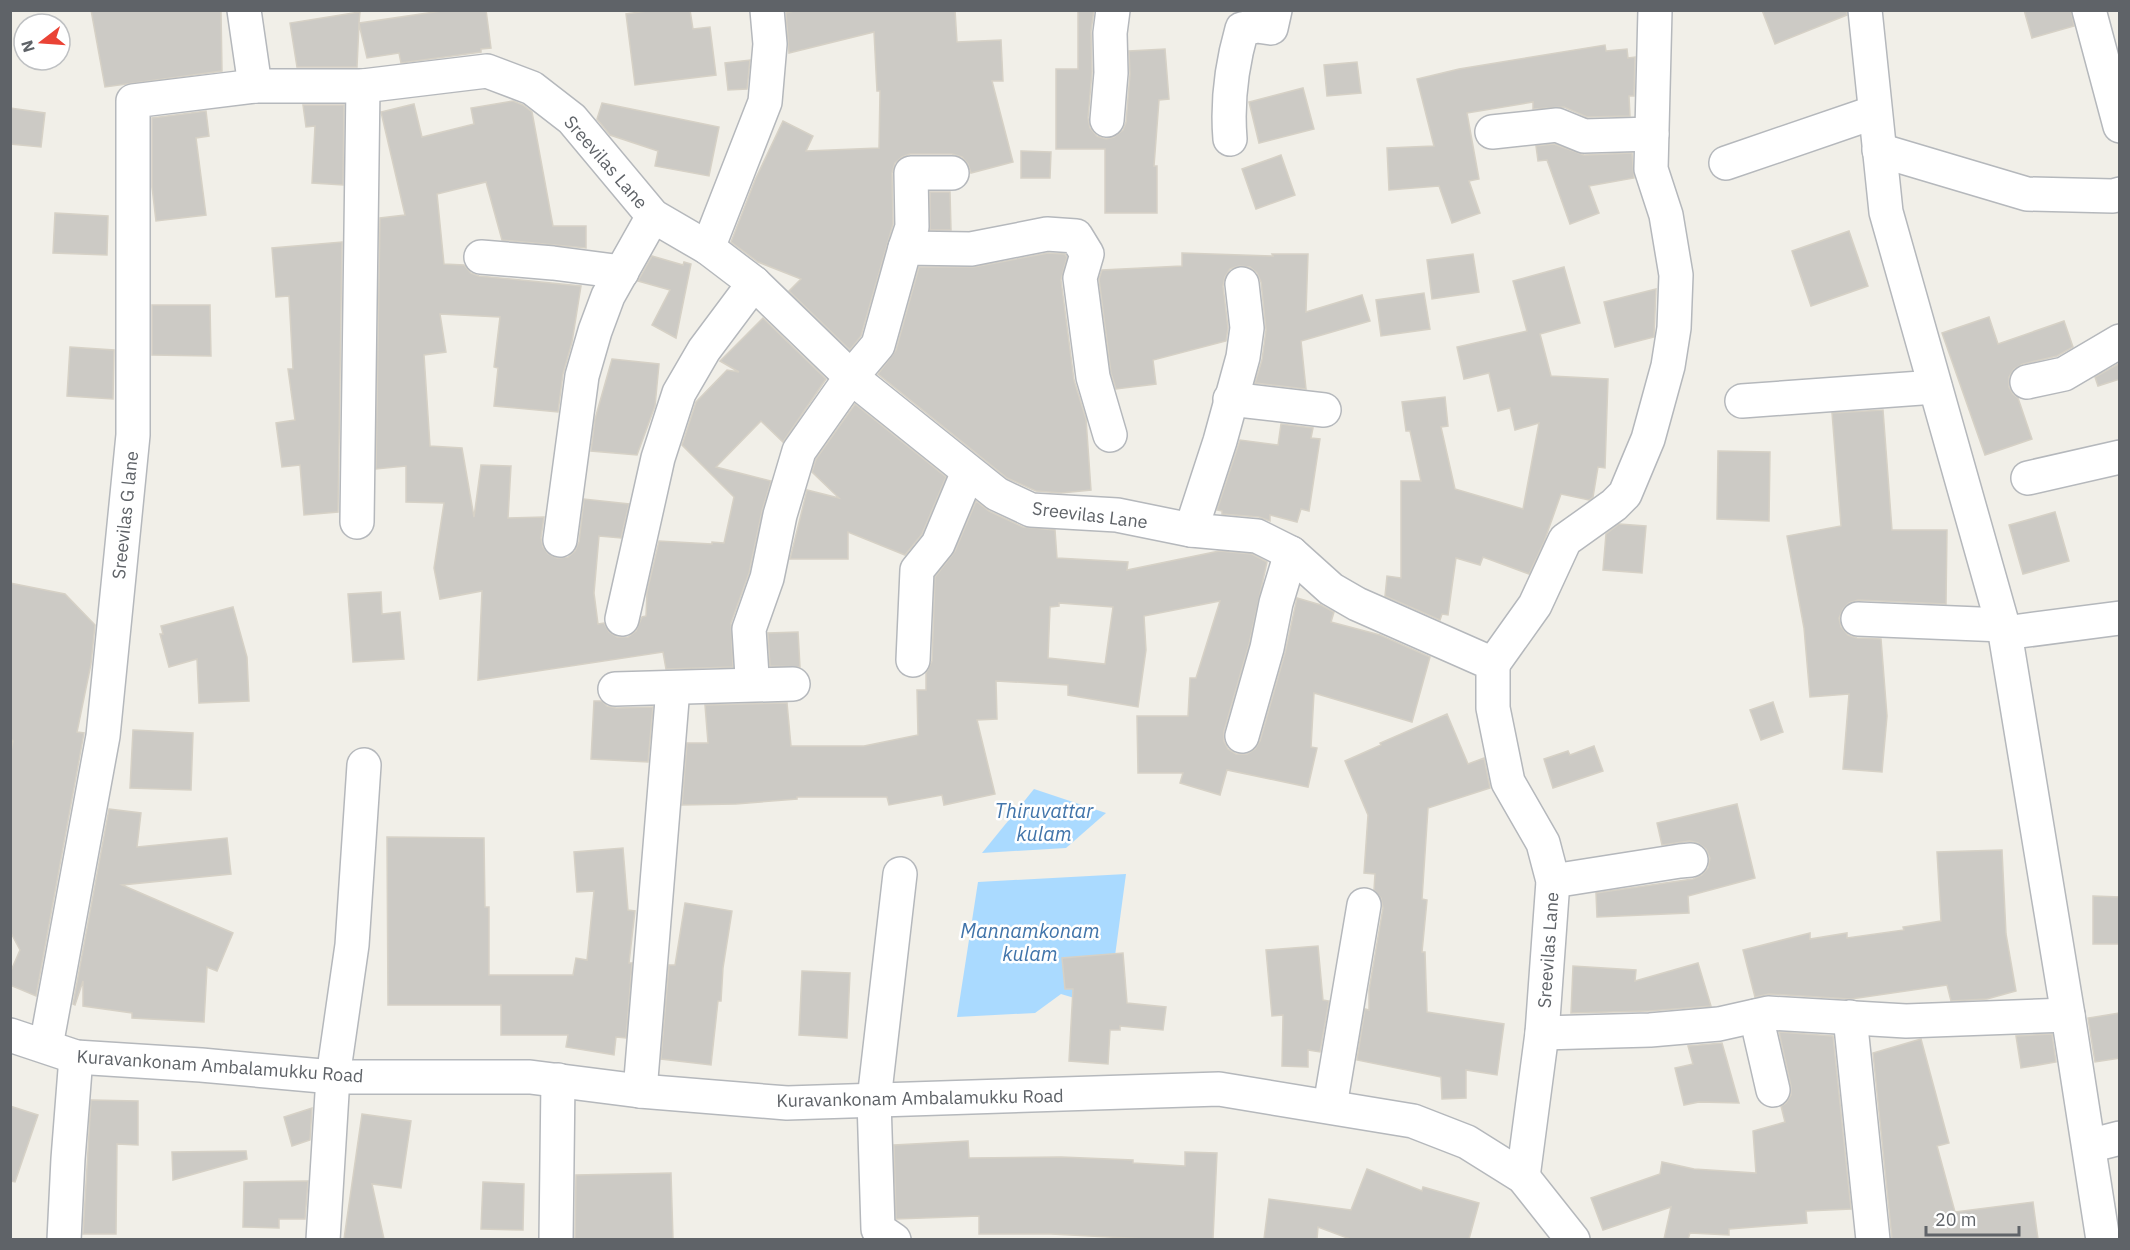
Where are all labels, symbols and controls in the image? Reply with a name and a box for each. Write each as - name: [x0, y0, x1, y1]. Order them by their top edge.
- north arrow: [12, 12, 72, 72]
- text: N: [16, 38, 39, 55]
- street label: Sreevilas Lane: [559, 111, 653, 213]
- street label: Sreevilas G lane: [107, 450, 143, 580]
- street label: Sreevilas Lane: [1031, 497, 1149, 534]
- water label: Thiruvattar kulam: [995, 797, 1094, 847]
- street label: Sreevilas Lane: [1532, 891, 1564, 1009]
- water label: Mannamkonam kulam: [960, 917, 1100, 967]
- street label: Kuravankonam Ambalamukku Road: [76, 1045, 364, 1087]
- street label: Kuravankonam Ambalamukku Road: [776, 1084, 1064, 1112]
- scale bar: [1926, 1199, 2019, 1237]
- text: 20 m: [1935, 1208, 1977, 1231]

